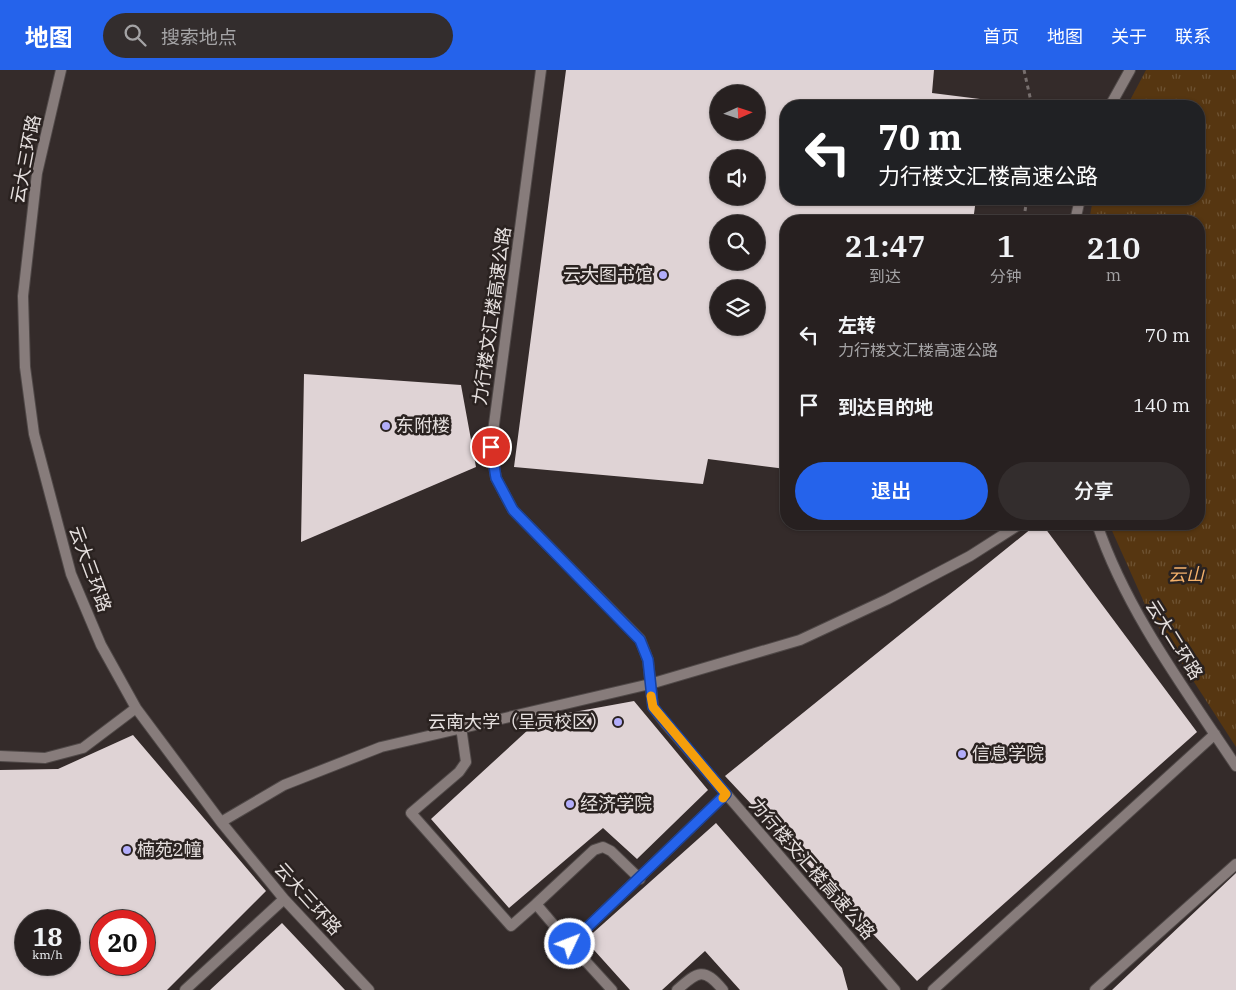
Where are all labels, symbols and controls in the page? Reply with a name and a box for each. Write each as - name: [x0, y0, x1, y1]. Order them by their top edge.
- search box: [103, 13, 453, 58]
- text: 地图: [25, 21, 73, 53]
- icon: search: [121, 21, 149, 49]
- text: 搜索地点: [161, 25, 237, 49]
- text: 首页: [983, 25, 1019, 48]
- text: 地图: [1047, 25, 1083, 48]
- text: 关于: [1111, 25, 1147, 48]
- text: 联系: [1175, 25, 1211, 48]
- north arrow: [710, 85, 765, 140]
- map controls: [710, 85, 765, 335]
- street label: 云大三环路: [6, 113, 45, 205]
- text: 70 m: [878, 114, 962, 160]
- icon: left: [795, 120, 860, 185]
- button: sound: [710, 150, 765, 205]
- text: 力行楼文汇楼高速公路: [878, 161, 1098, 190]
- button: search: [710, 215, 765, 270]
- street label: 力行楼文汇楼高速公路: [468, 225, 515, 407]
- text: 21:47: [845, 226, 925, 265]
- text: 1: [997, 226, 1015, 265]
- text: 210: [1086, 228, 1140, 267]
- place label: 云大图书馆: [563, 263, 653, 286]
- text: m: [1106, 265, 1121, 285]
- text: 到达: [869, 266, 901, 286]
- text: 分钟: [990, 266, 1022, 286]
- marker: 云大图书馆: [657, 269, 669, 281]
- button: layers: [710, 280, 765, 335]
- text: 左转: [838, 313, 876, 337]
- icon: left: [795, 321, 823, 349]
- text: 70 m: [1145, 323, 1190, 347]
- text: 力行楼文汇楼高速公路: [838, 340, 998, 360]
- icon: arrive: [795, 391, 823, 419]
- text: 140 m: [1133, 393, 1190, 417]
- text: 到达目的地: [838, 395, 933, 419]
- place label: 东附楼: [396, 414, 450, 437]
- marker: 东附楼: [380, 420, 392, 432]
- pin: [470, 426, 512, 468]
- icon: arrive: [477, 433, 505, 461]
- button: 退出: [795, 462, 988, 520]
- button: 分享: [998, 462, 1190, 520]
- street label: 云大三环路: [64, 523, 117, 615]
- park label: 云山: [1168, 563, 1205, 586]
- street label: 云大二环路: [1141, 595, 1208, 684]
- place label: 云南大学（呈贡校区）: [428, 710, 608, 733]
- marker: 云南大学（呈贡校区）: [612, 716, 624, 728]
- place label: 信息学院: [972, 742, 1044, 765]
- marker: 信息学院: [956, 748, 968, 760]
- place label: 经济学院: [580, 792, 652, 815]
- street label: 力行楼文汇楼高速公路: [745, 793, 880, 944]
- marker: 经济学院: [564, 798, 576, 810]
- place label: 楠苑2幢: [137, 838, 202, 861]
- marker: 楠苑2幢: [121, 844, 133, 856]
- street label: 云大三环路: [270, 858, 347, 940]
- speed limit sign: 20: [90, 910, 155, 975]
- position arrow: [543, 917, 595, 969]
- text: 18: [32, 920, 63, 953]
- text: km/h: [32, 947, 63, 962]

